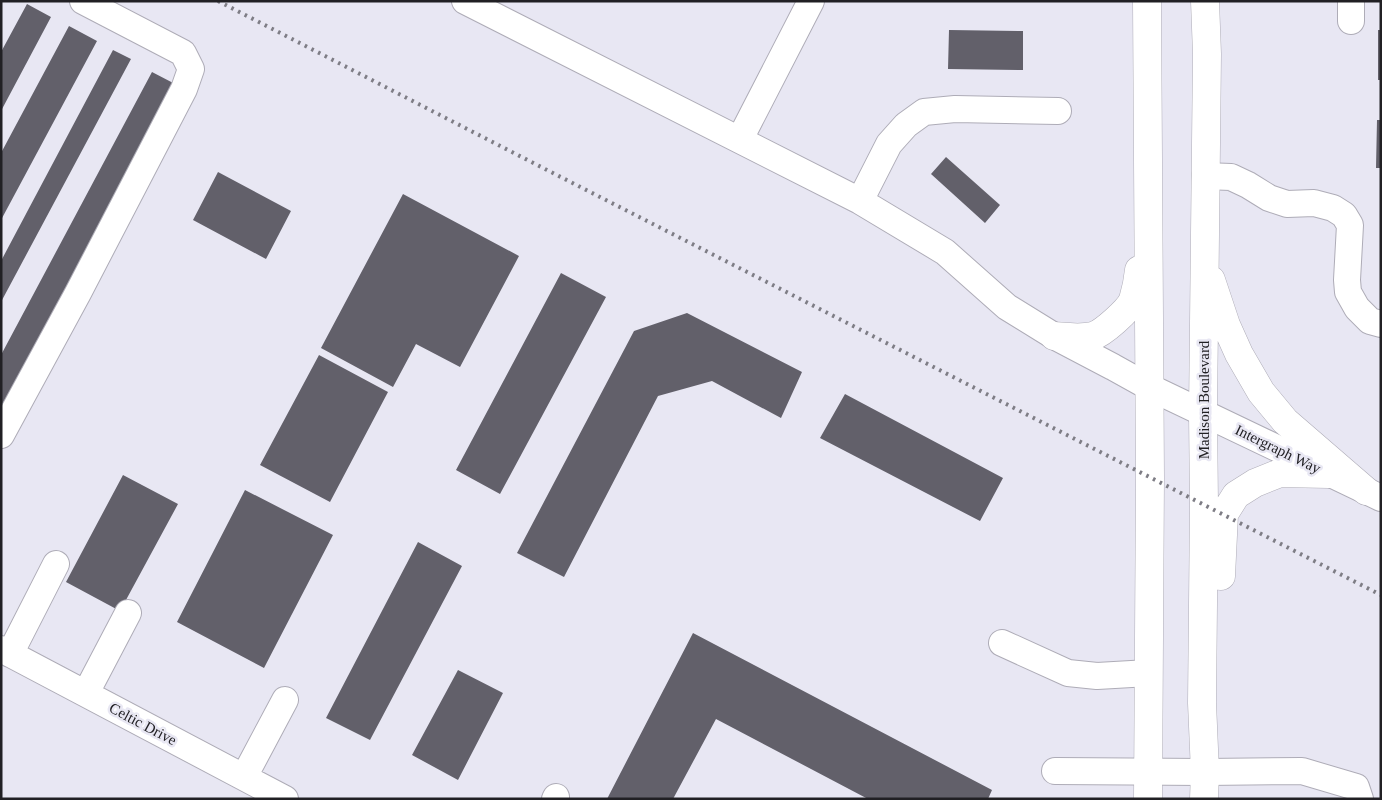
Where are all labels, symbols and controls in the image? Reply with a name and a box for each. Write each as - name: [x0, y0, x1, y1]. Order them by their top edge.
- street label: Madison Boulevard: [1196, 340, 1212, 459]
- street label: Intergraph Way: [1233, 421, 1324, 477]
- street label: Celtic Drive: [107, 700, 180, 749]

